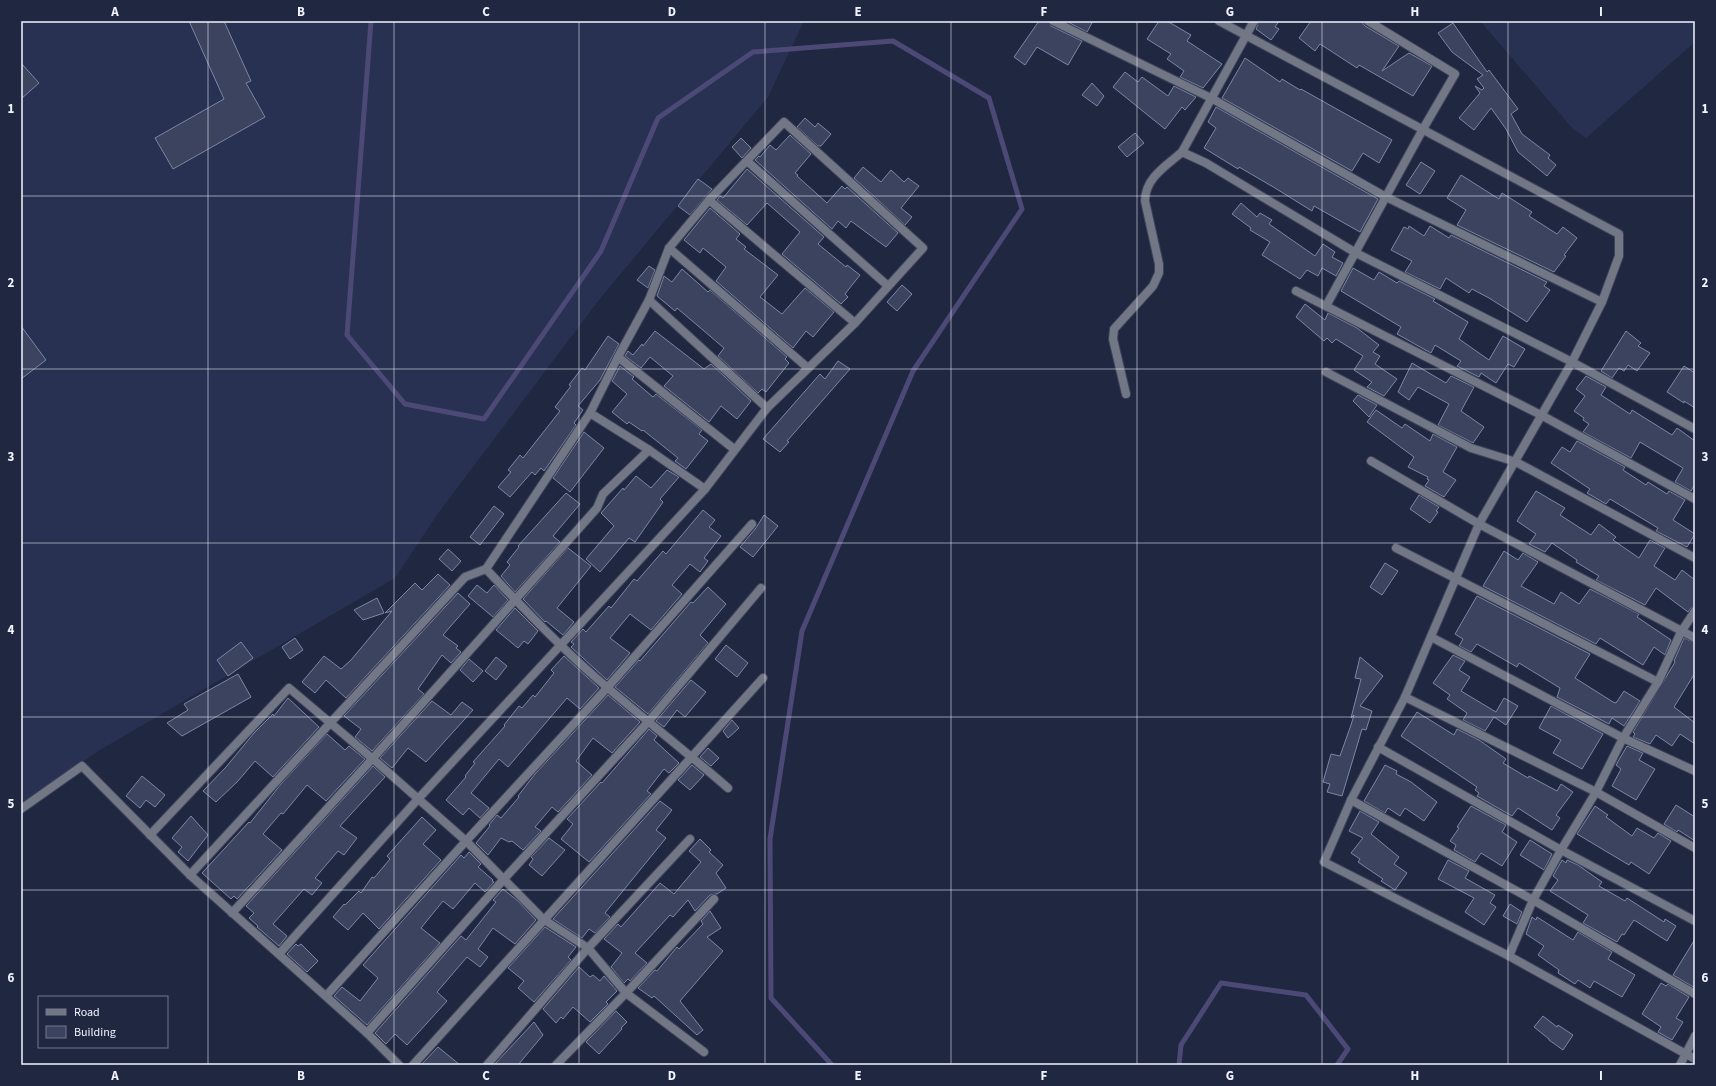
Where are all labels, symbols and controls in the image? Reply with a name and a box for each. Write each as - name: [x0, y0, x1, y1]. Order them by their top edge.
- text: A: [110, 3, 119, 21]
- text: B: [297, 3, 305, 21]
- text: C: [482, 3, 490, 21]
- text: D: [668, 3, 676, 21]
- text: E: [854, 3, 862, 21]
- text: F: [1041, 3, 1048, 21]
- text: G: [1226, 3, 1234, 21]
- text: H: [1411, 3, 1419, 21]
- text: I: [1599, 3, 1603, 21]
- text: 1: [8, 100, 15, 118]
- text: 1: [1702, 100, 1709, 118]
- text: 2: [8, 274, 15, 292]
- text: 2: [1702, 274, 1709, 292]
- text: 3: [8, 448, 15, 466]
- text: 3: [1702, 448, 1709, 466]
- text: 4: [8, 621, 15, 639]
- text: 4: [1702, 621, 1709, 639]
- text: 5: [8, 795, 15, 813]
- text: 5: [1702, 795, 1709, 813]
- text: 6: [8, 969, 15, 987]
- text: 6: [1702, 969, 1709, 987]
- legend: [38, 996, 168, 1048]
- text: Road: [74, 1004, 100, 1021]
- text: Building: [74, 1024, 116, 1041]
- text: A: [110, 1067, 119, 1085]
- text: B: [297, 1067, 305, 1085]
- text: C: [482, 1067, 490, 1085]
- text: D: [668, 1067, 676, 1085]
- text: E: [854, 1067, 862, 1085]
- text: F: [1041, 1067, 1048, 1085]
- text: G: [1226, 1067, 1234, 1085]
- text: H: [1411, 1067, 1419, 1085]
- text: I: [1599, 1067, 1603, 1085]

